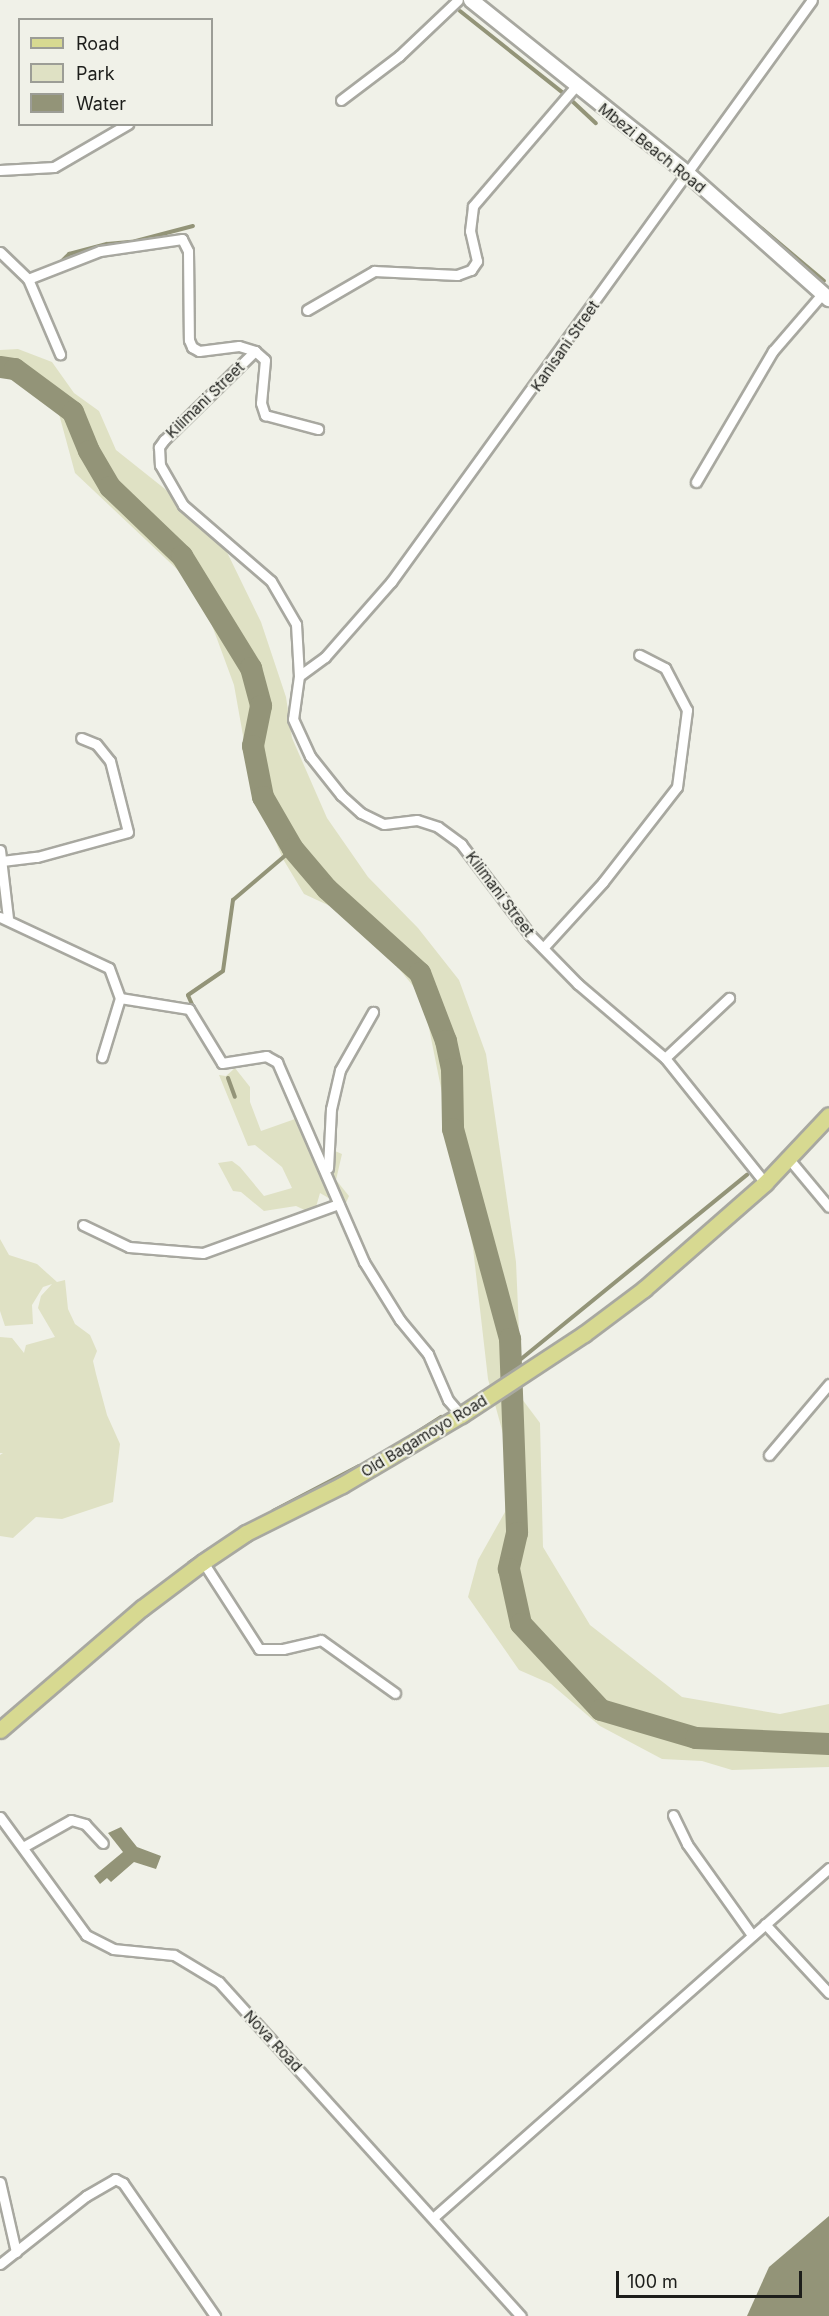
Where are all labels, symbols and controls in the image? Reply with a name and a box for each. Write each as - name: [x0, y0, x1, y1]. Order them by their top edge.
- legend: [18, 18, 213, 126]
- text: Road: [76, 33, 119, 54]
- text: Park: [76, 63, 115, 84]
- text: Water: [76, 93, 126, 114]
- street label: Mbezi Beach Road: [595, 99, 709, 197]
- street label: Kanisani Street: [527, 297, 603, 395]
- street label: Kilimani Street: [162, 358, 248, 442]
- street label: Kilimani Street: [462, 848, 538, 940]
- street label: Old Bagamoyo Road: [358, 1391, 490, 1481]
- street label: Nova Road: [240, 2007, 306, 2075]
- scale bar: [619, 2259, 805, 2297]
- text: 100 m: [627, 2271, 678, 2292]

